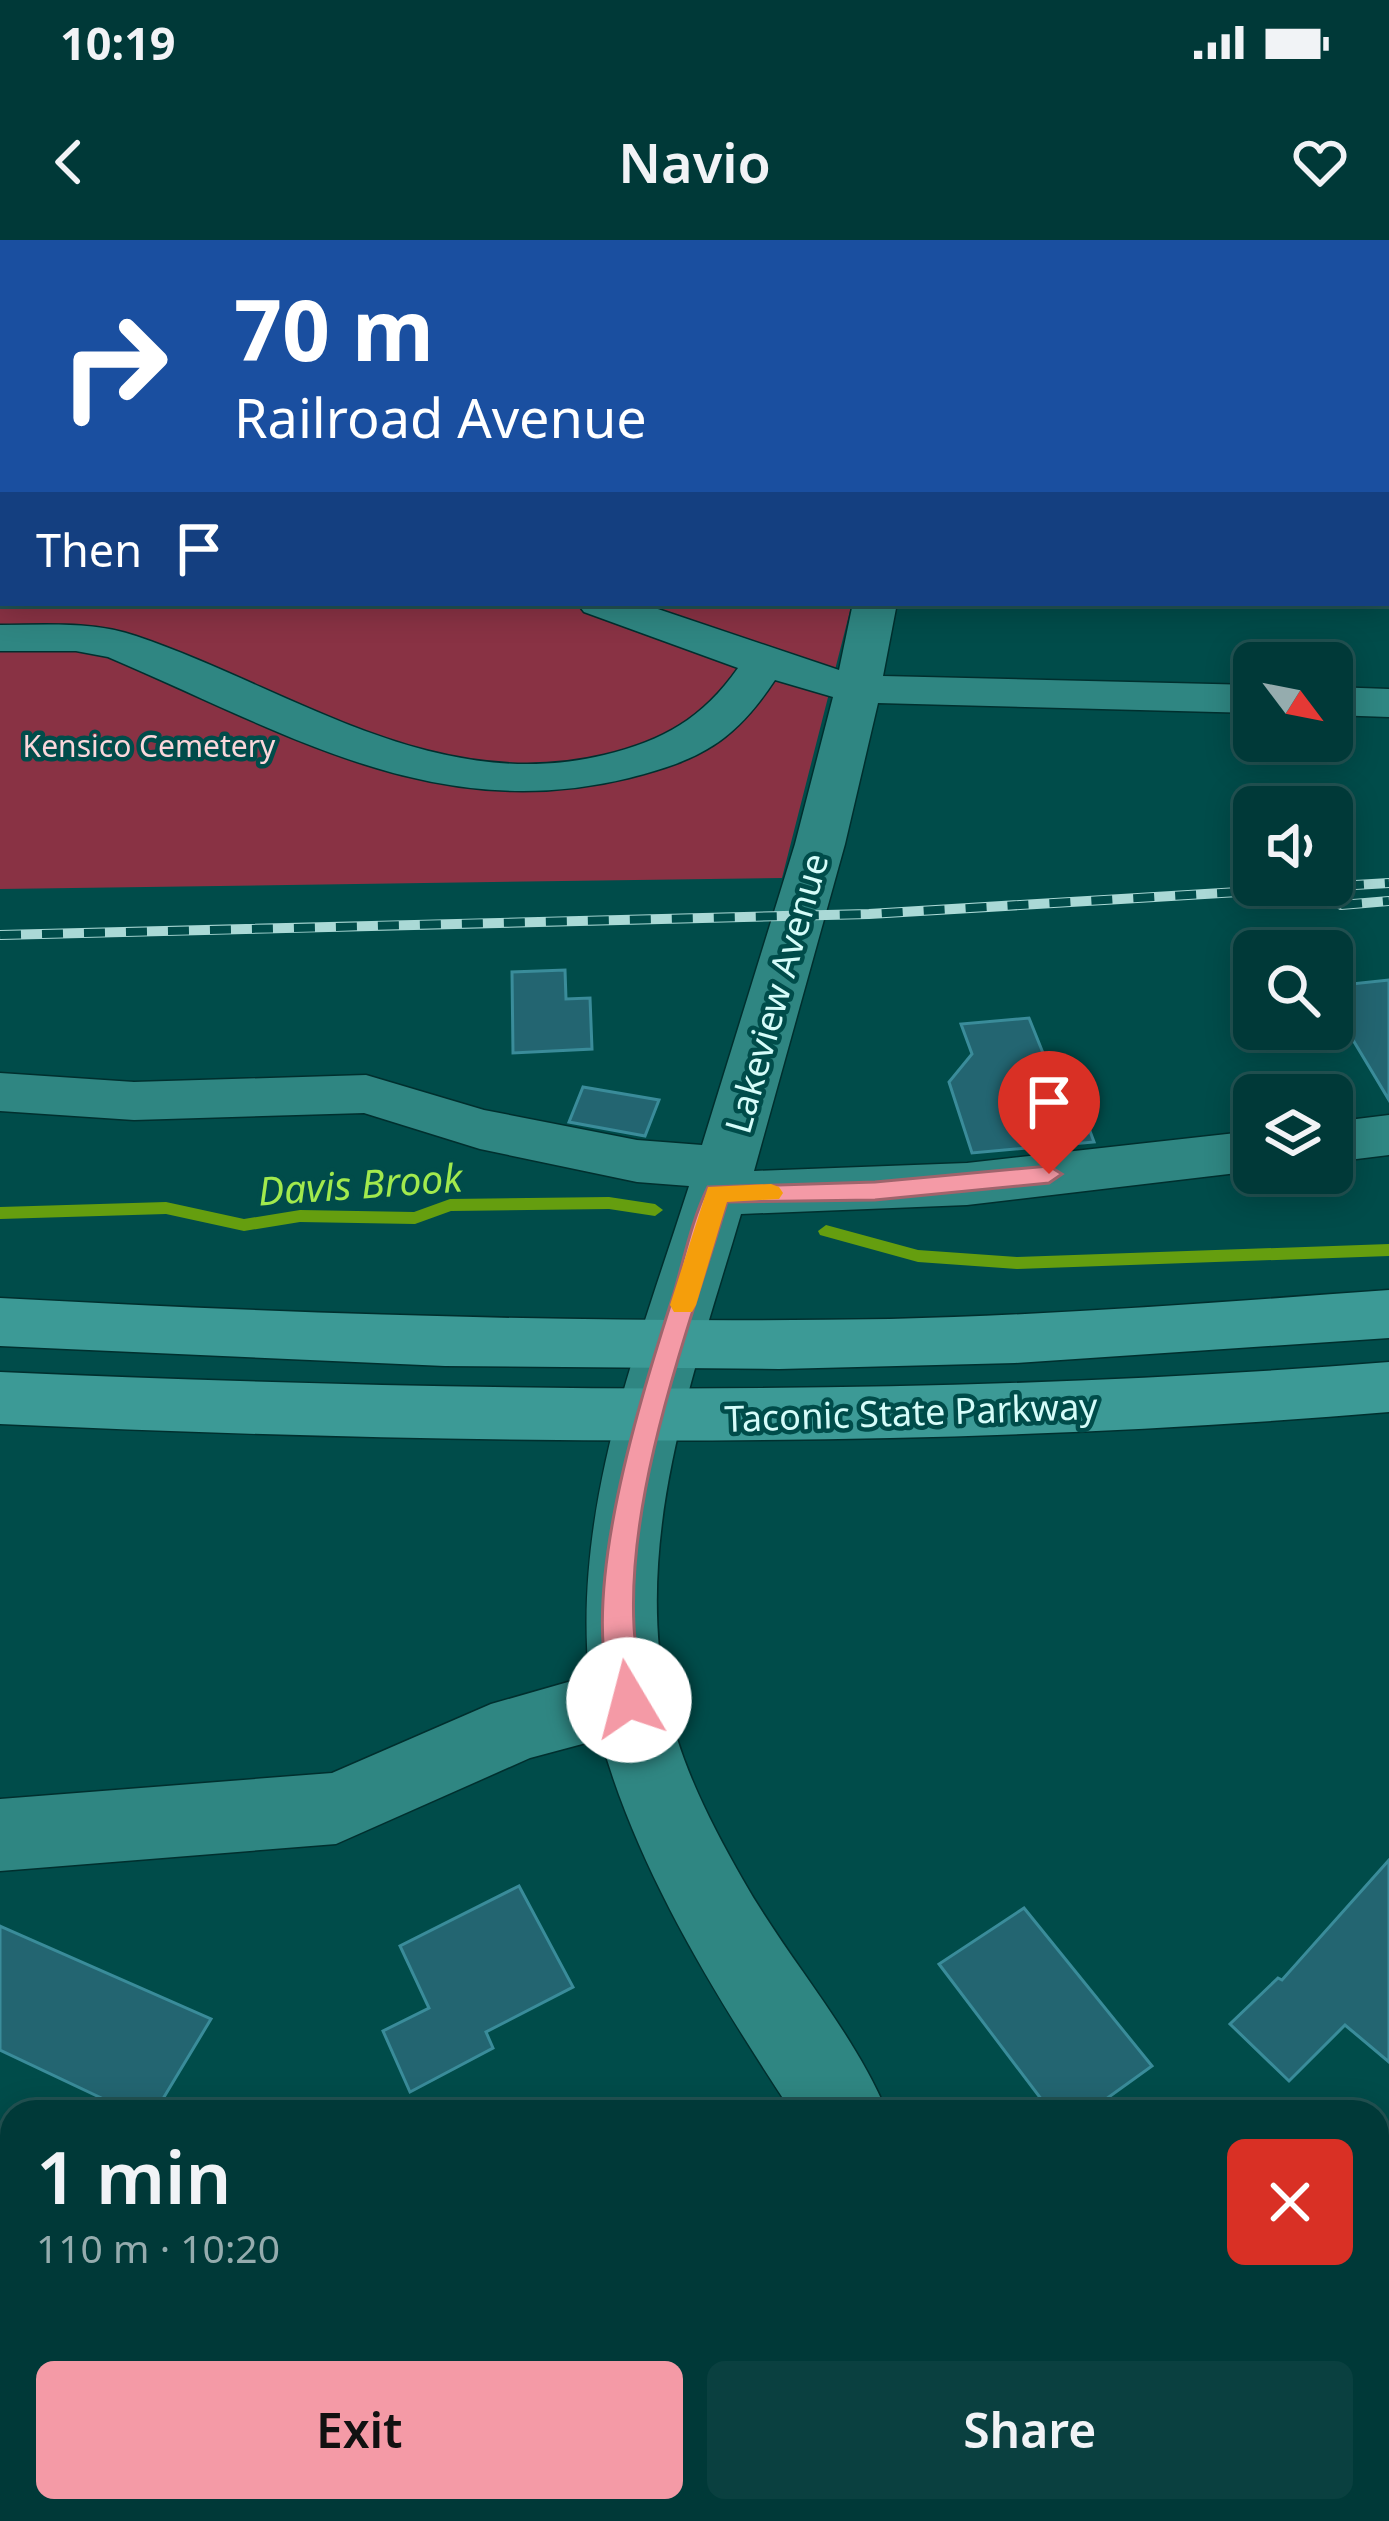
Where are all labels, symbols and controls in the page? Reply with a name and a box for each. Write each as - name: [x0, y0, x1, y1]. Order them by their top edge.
- text: 10:19: [60, 12, 176, 73]
- text: Navio: [618, 125, 771, 199]
- icon: back: [36, 129, 102, 195]
- icon: heart: [1287, 129, 1353, 195]
- text: 70 m: [234, 271, 434, 386]
- icon: right: [36, 288, 192, 444]
- text: Railroad Avenue: [234, 380, 647, 454]
- icon: arrive: [166, 516, 232, 582]
- text: Then: [36, 519, 142, 580]
- north arrow: [1233, 642, 1353, 762]
- map controls: [1233, 642, 1353, 1194]
- park label: Kensico Cemetery: [23, 725, 276, 766]
- button: sound: [1233, 786, 1353, 906]
- street label: Lakeview Avenue: [713, 847, 839, 1139]
- button: search: [1233, 930, 1353, 1050]
- pin: [998, 1051, 1100, 1174]
- icon: arrive: [1016, 1069, 1082, 1135]
- button: layers: [1233, 1074, 1353, 1194]
- water label: Davis Brook: [256, 1149, 466, 1217]
- street label: Taconic State Parkway: [724, 1381, 1099, 1443]
- position arrow: [566, 1637, 692, 1763]
- text: 1 min: [36, 2127, 231, 2225]
- button: close: [1227, 2139, 1353, 2265]
- text: 110 m · 10:20: [36, 2221, 280, 2274]
- button: Exit: [36, 2361, 683, 2499]
- button: Share: [707, 2361, 1353, 2499]

